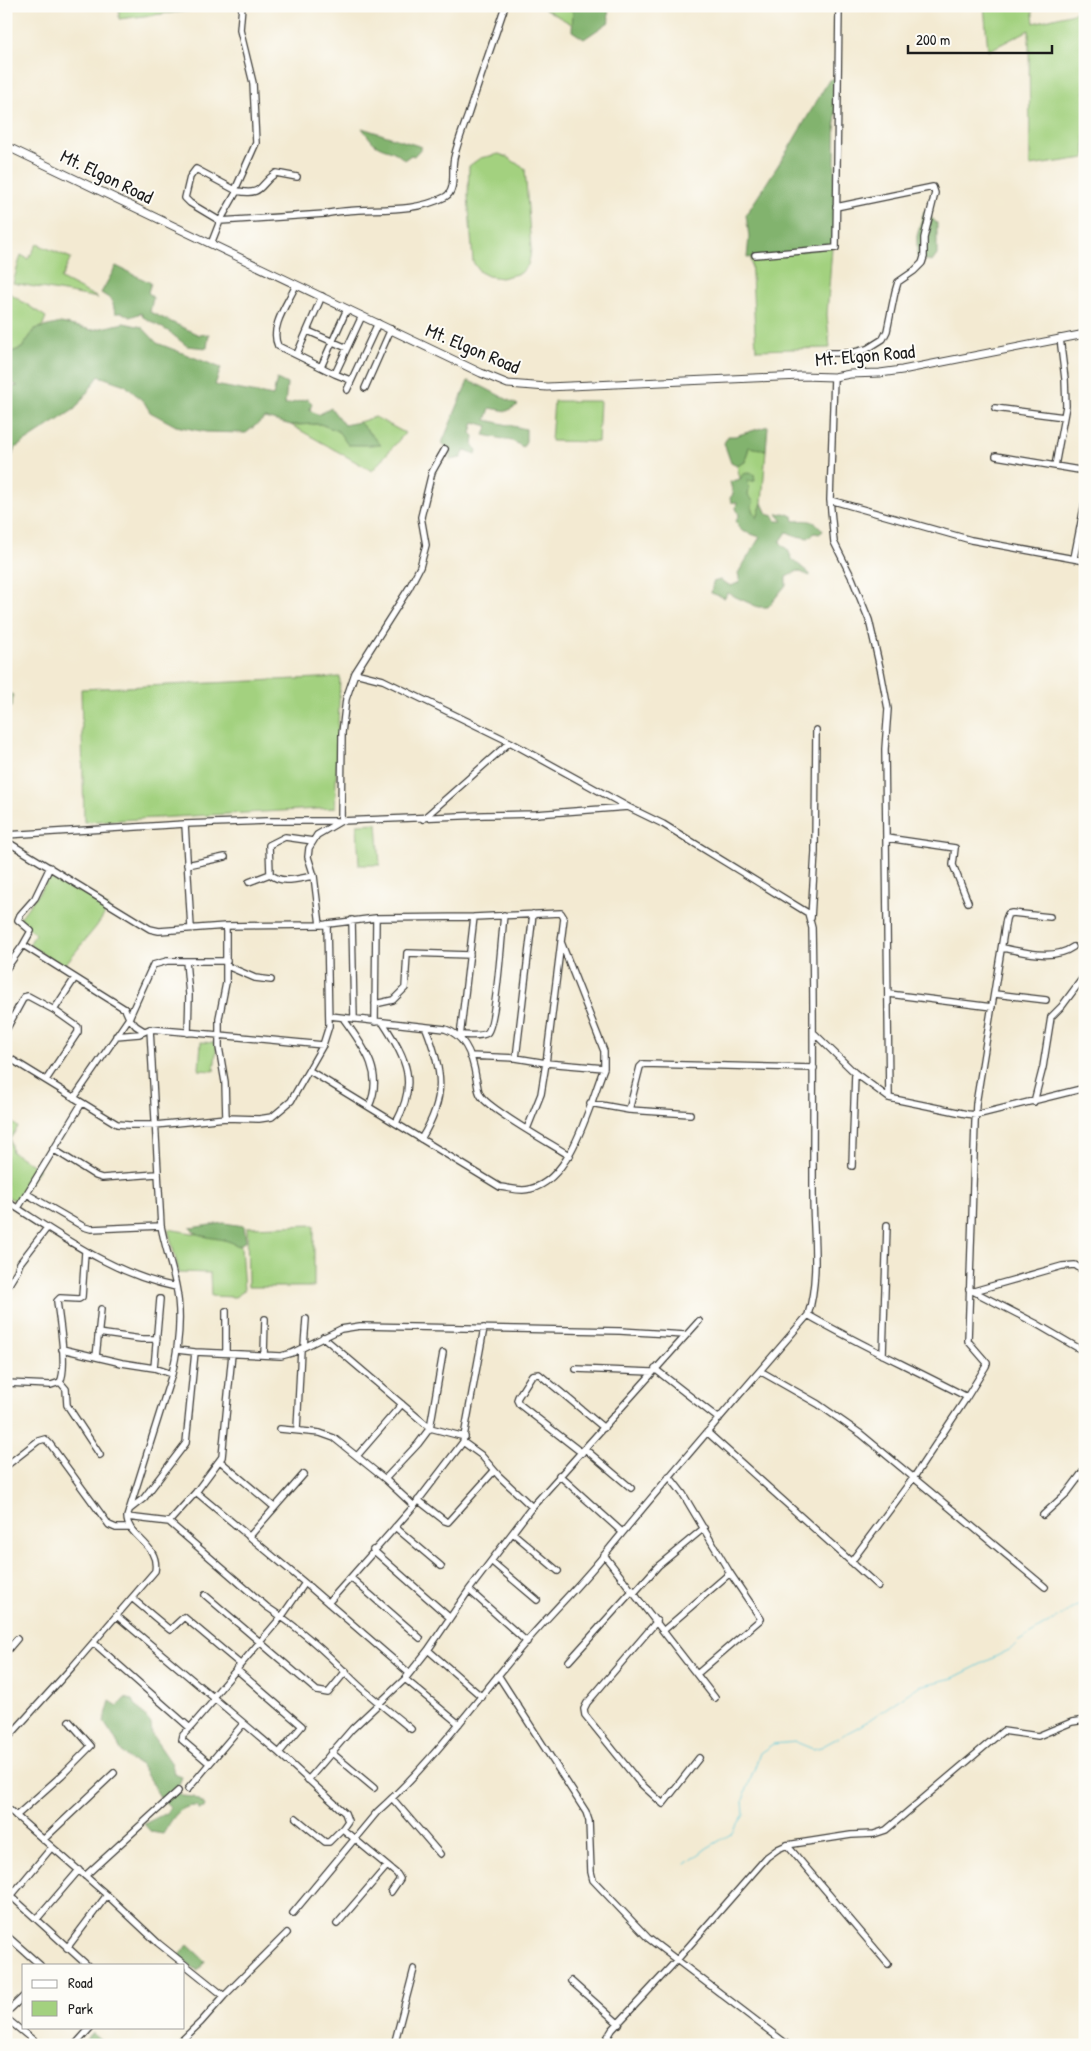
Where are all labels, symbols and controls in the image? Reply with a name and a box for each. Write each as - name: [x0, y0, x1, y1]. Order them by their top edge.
- scale bar: [908, 22, 1052, 54]
- text: 200 m: [916, 29, 950, 50]
- street label: Mt. Elgon Road: [56, 142, 158, 210]
- street label: Mt. Elgon Road: [422, 317, 525, 380]
- street label: Mt. Elgon Road: [814, 338, 916, 372]
- legend: [22, 1964, 185, 2028]
- text: Road: [68, 1972, 93, 1993]
- text: Park: [68, 1998, 93, 2019]

